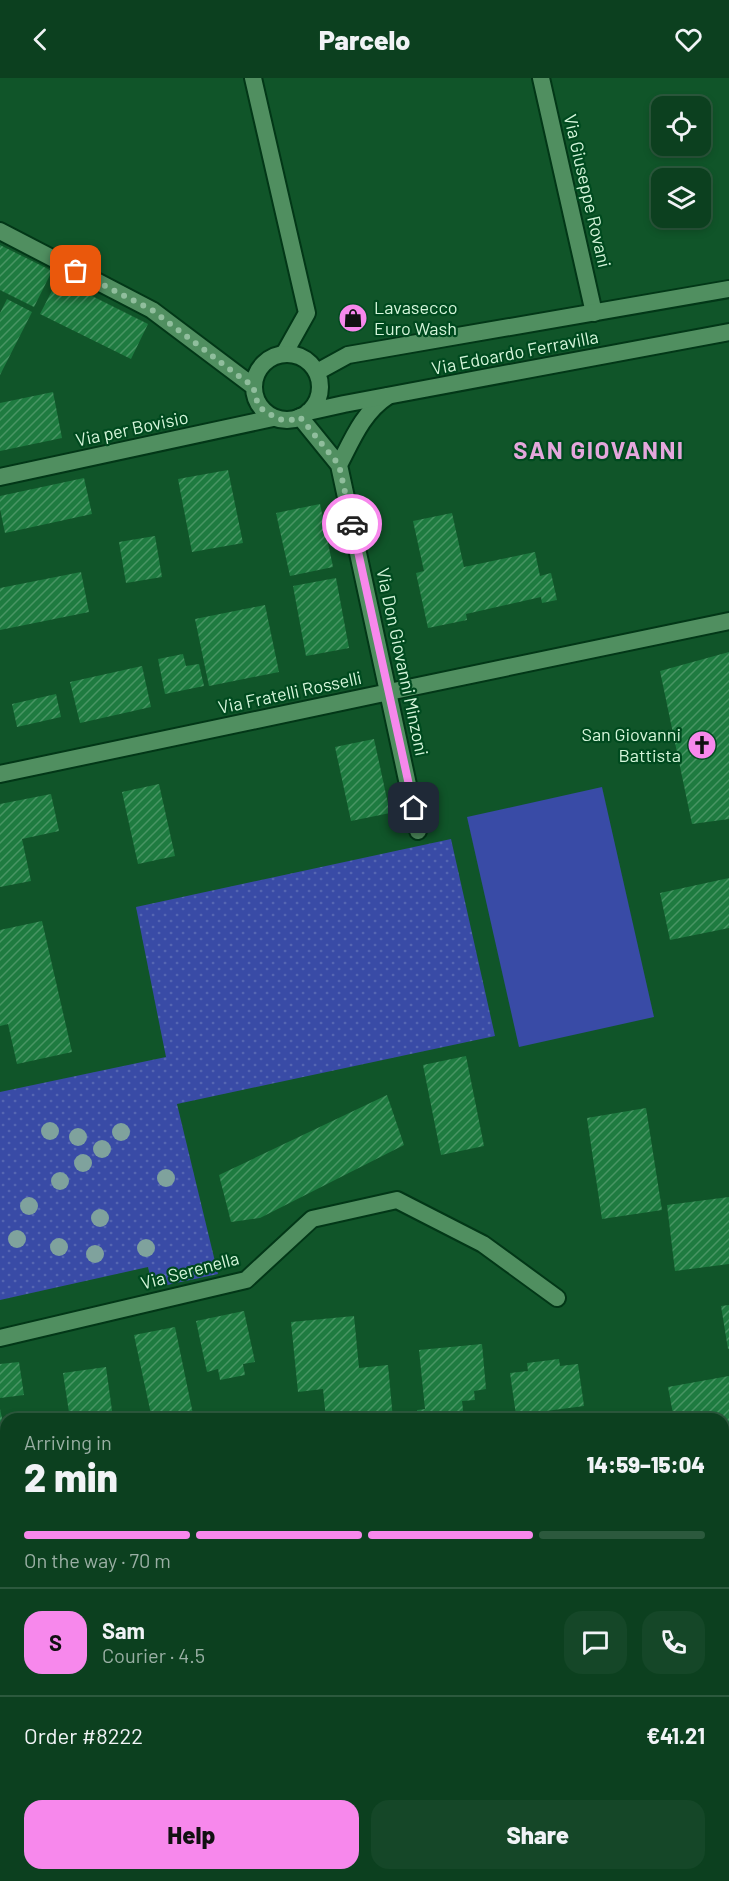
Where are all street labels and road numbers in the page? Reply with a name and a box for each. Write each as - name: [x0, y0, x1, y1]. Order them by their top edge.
- street label: Via Giuseppe Rovani: [560, 112, 616, 270]
- street label: Via Edoardo Ferravilla: [430, 325, 600, 379]
- street label: Via per Bovisio: [74, 405, 190, 451]
- street label: Via Don Giovanni Minzoni: [372, 566, 434, 758]
- street label: Via Fratelli Rosselli: [216, 666, 364, 718]
- street label: Via Serenella: [138, 1246, 241, 1294]

